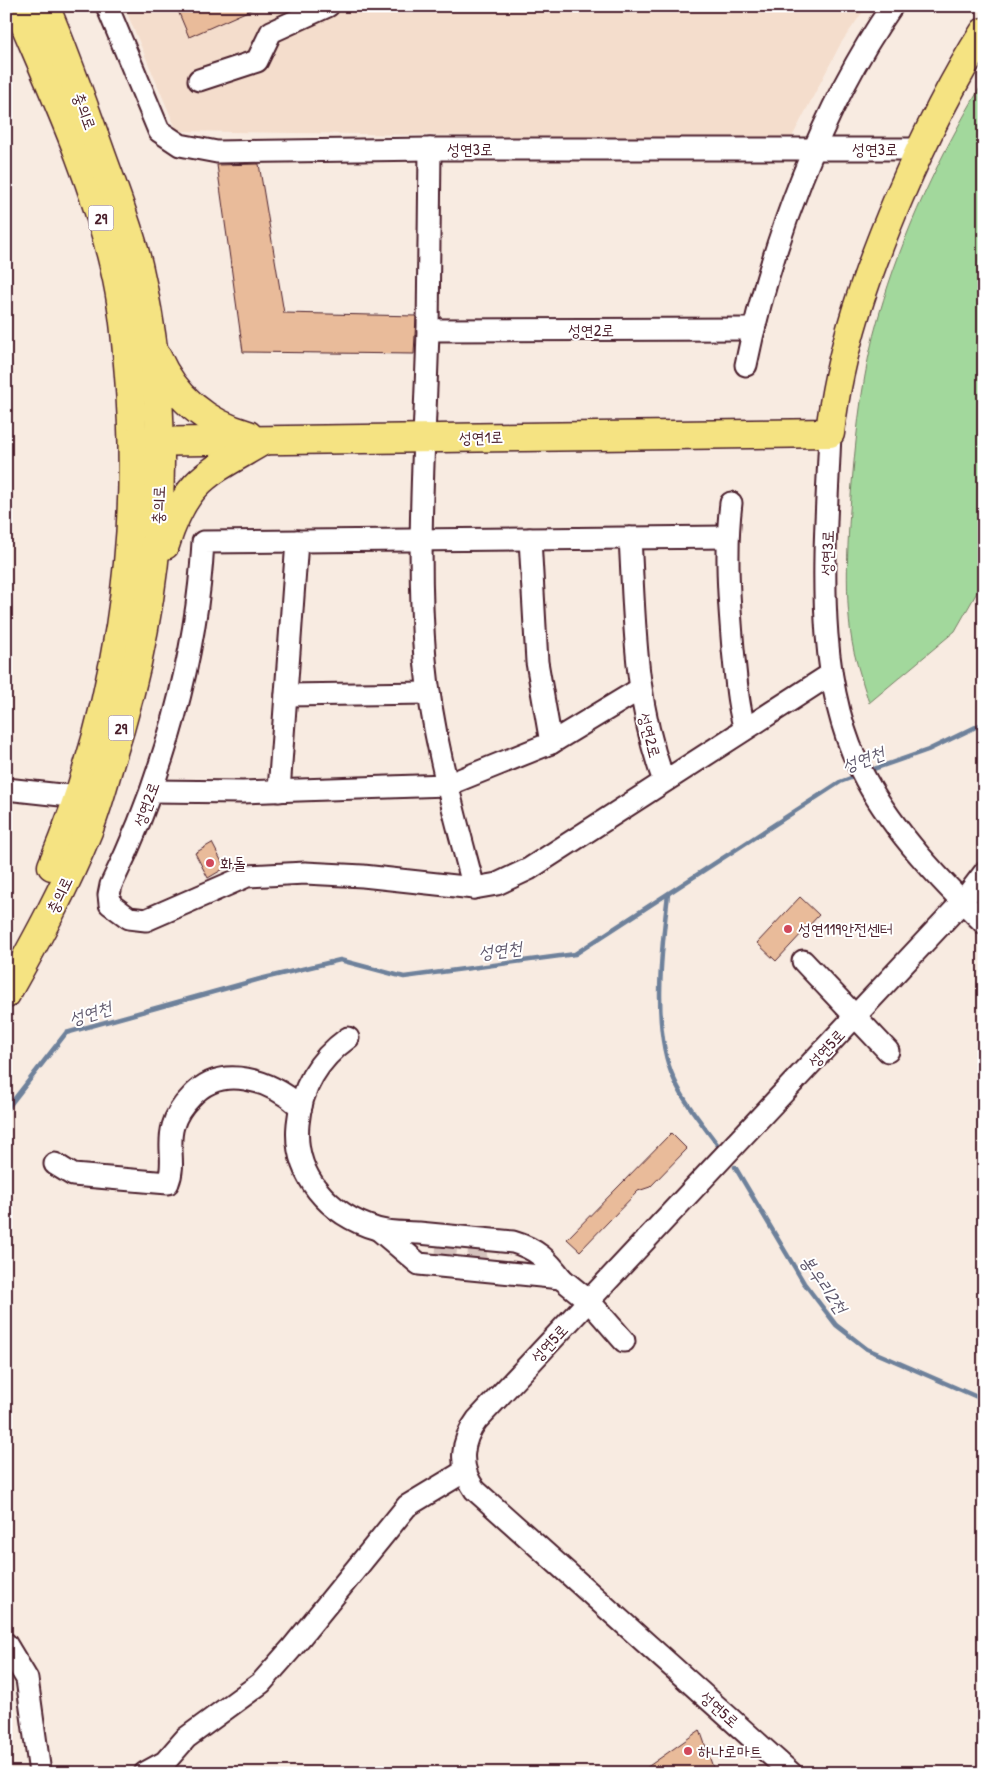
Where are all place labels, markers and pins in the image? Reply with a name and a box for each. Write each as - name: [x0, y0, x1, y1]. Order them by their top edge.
- place label: 화돌: [220, 852, 246, 874]
- marker: 화돌: [204, 857, 216, 869]
- place label: 성연119안전센터: [798, 918, 893, 940]
- marker: 성연119안전센터: [782, 923, 794, 935]
- place label: 하나로마트: [698, 1740, 762, 1762]
- marker: 하나로마트: [682, 1745, 694, 1757]

